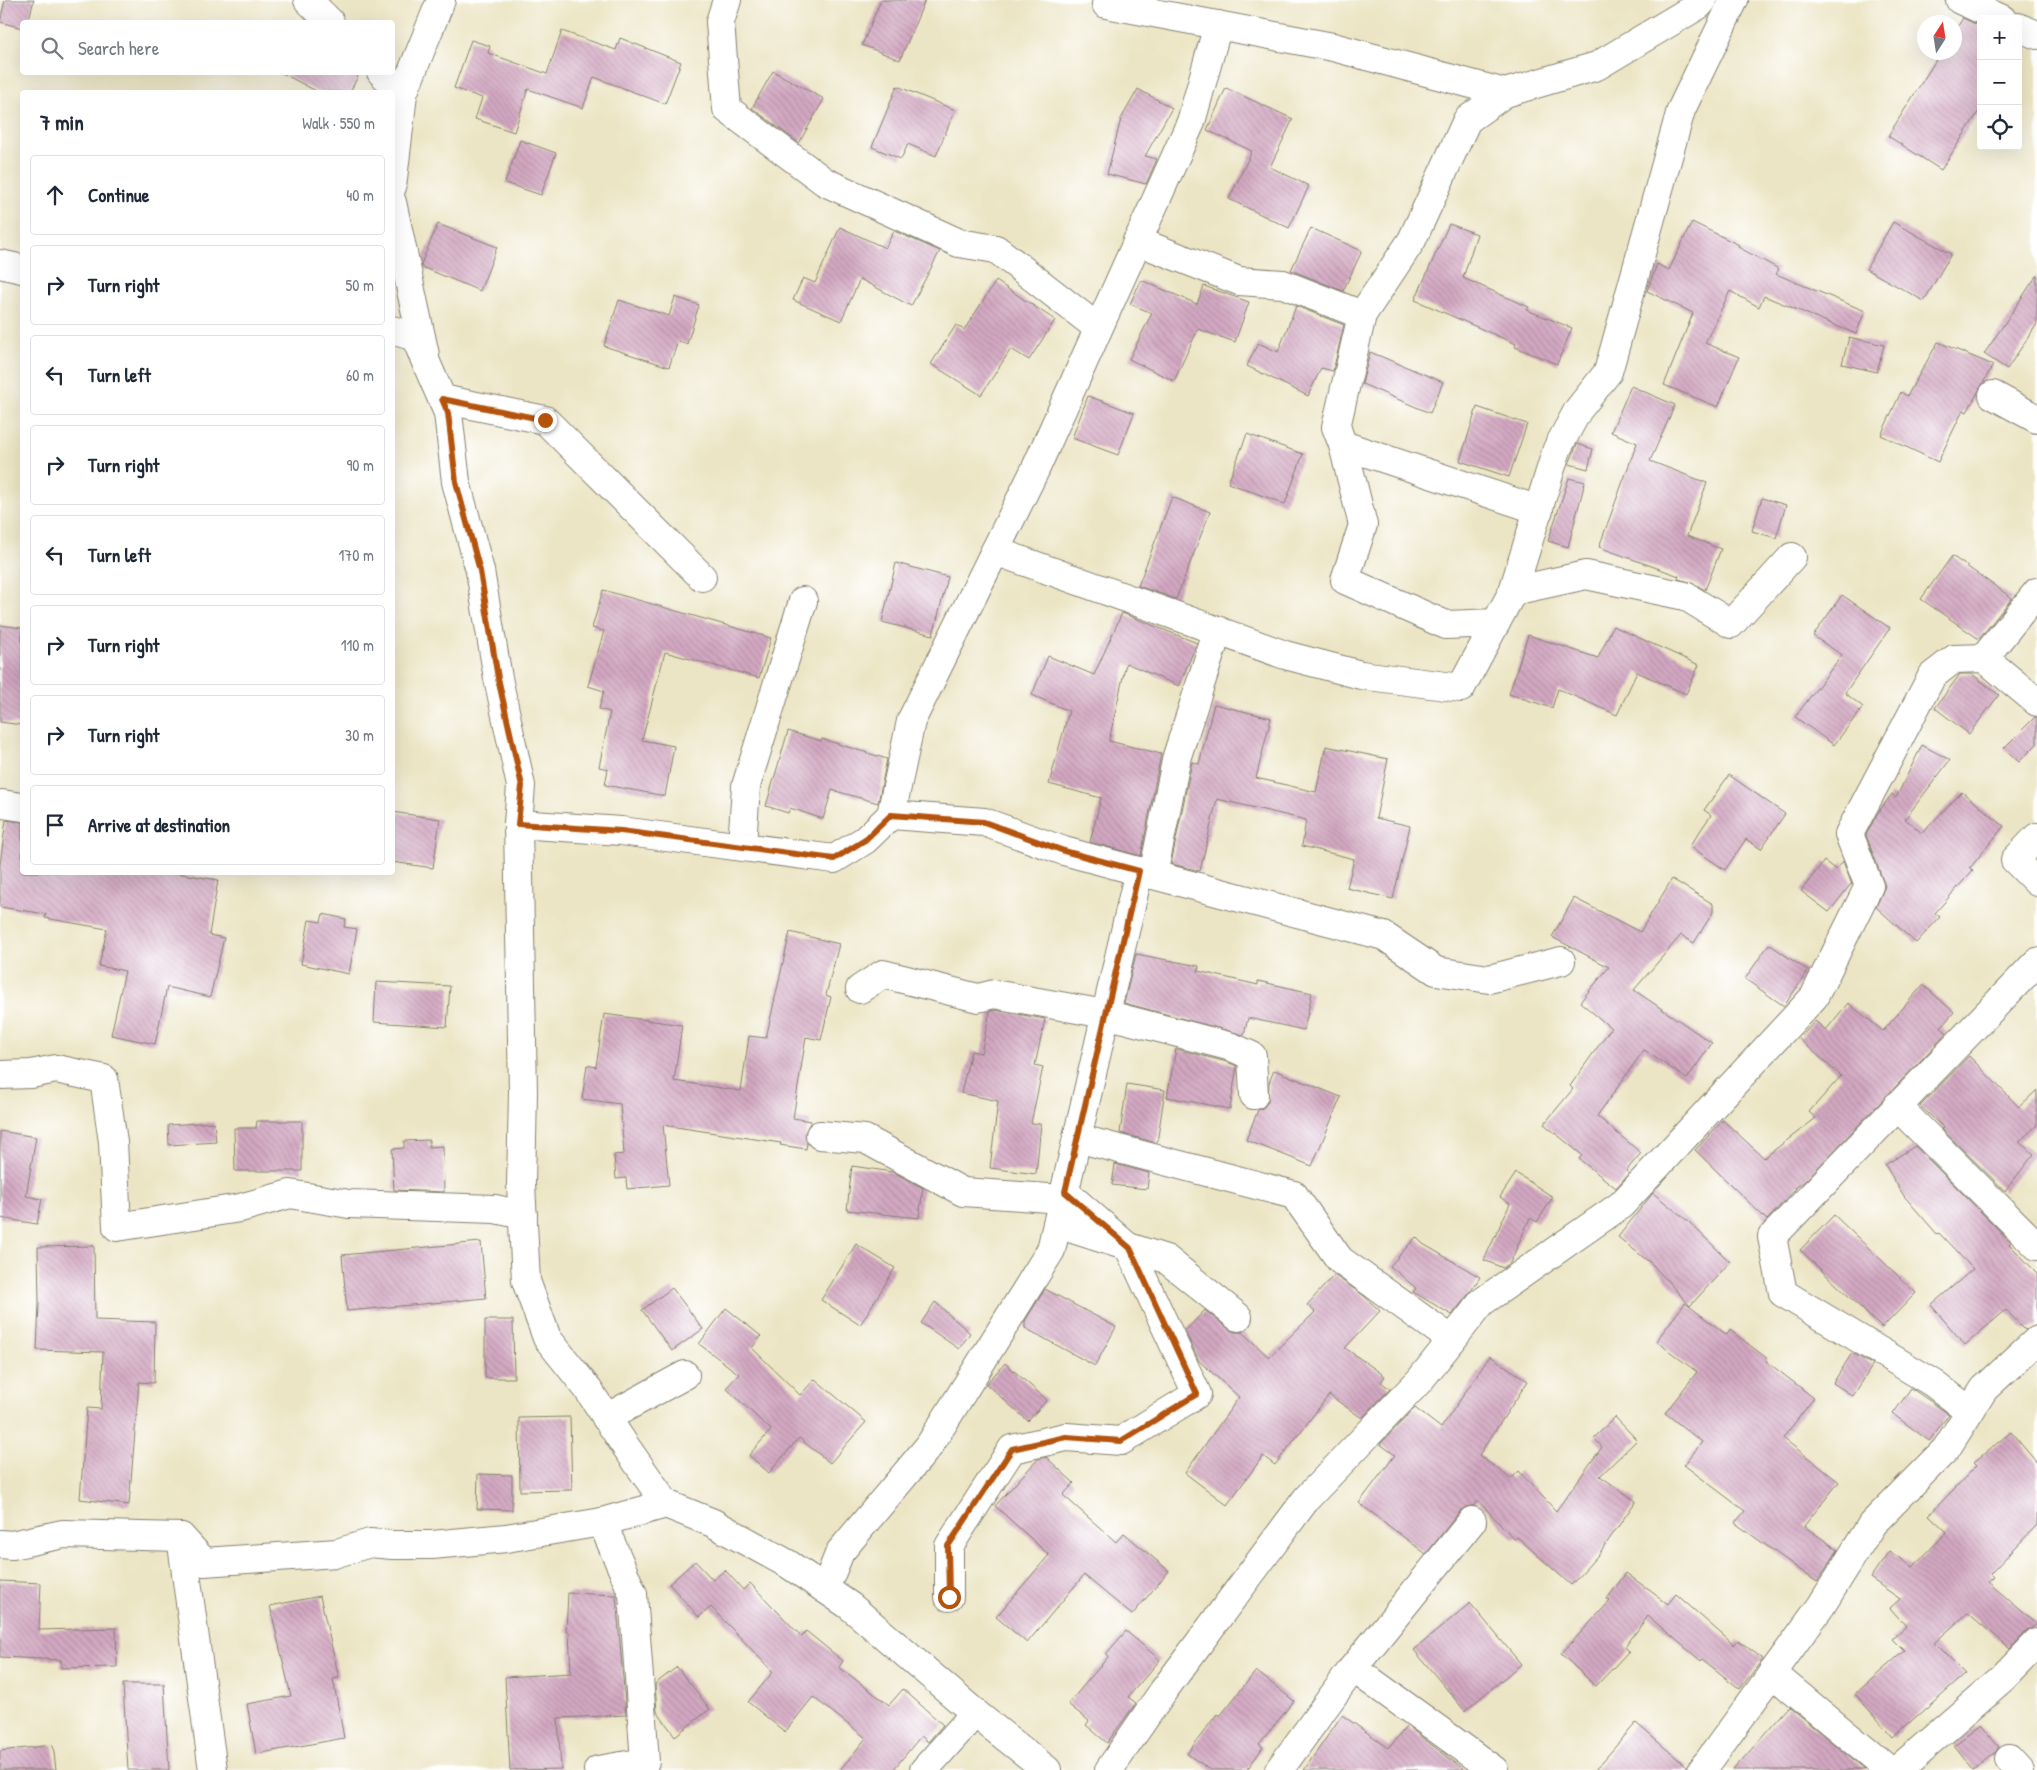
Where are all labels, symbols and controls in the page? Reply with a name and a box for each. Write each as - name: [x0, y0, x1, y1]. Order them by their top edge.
- north arrow: [1917, 15, 1962, 60]
- map controls: [1977, 15, 2022, 150]
- button: +: [1977, 15, 2022, 60]
- search box: [20, 20, 395, 75]
- icon: search: [38, 34, 66, 62]
- text: Search here: [78, 35, 159, 61]
- button: −: [1977, 60, 2022, 105]
- button: locate: [1977, 105, 2022, 150]
- text: 7 min: [40, 108, 84, 137]
- text: Walk · 550 m: [302, 112, 375, 134]
- icon: ahead: [41, 181, 69, 209]
- text: Continue: [88, 182, 149, 208]
- text: 40 m: [346, 184, 374, 206]
- icon: right: [41, 271, 69, 299]
- text: Turn right: [88, 272, 159, 298]
- text: 50 m: [346, 274, 374, 296]
- icon: left: [41, 361, 69, 389]
- text: Turn left: [88, 362, 151, 388]
- text: 60 m: [346, 364, 374, 386]
- route end: [534, 409, 557, 432]
- icon: right: [41, 451, 69, 479]
- text: Turn right: [88, 452, 159, 478]
- text: 90 m: [346, 454, 374, 476]
- icon: left: [41, 541, 69, 569]
- text: Turn left: [88, 542, 151, 568]
- text: 170 m: [339, 544, 374, 566]
- icon: right: [41, 631, 69, 659]
- text: Turn right: [88, 632, 159, 658]
- text: 110 m: [341, 634, 374, 656]
- icon: right: [41, 721, 69, 749]
- text: Turn right: [88, 722, 159, 748]
- text: 30 m: [345, 724, 374, 746]
- icon: arrive: [41, 811, 69, 839]
- text: Arrive at destination: [88, 812, 230, 838]
- route start: [938, 1586, 961, 1609]

